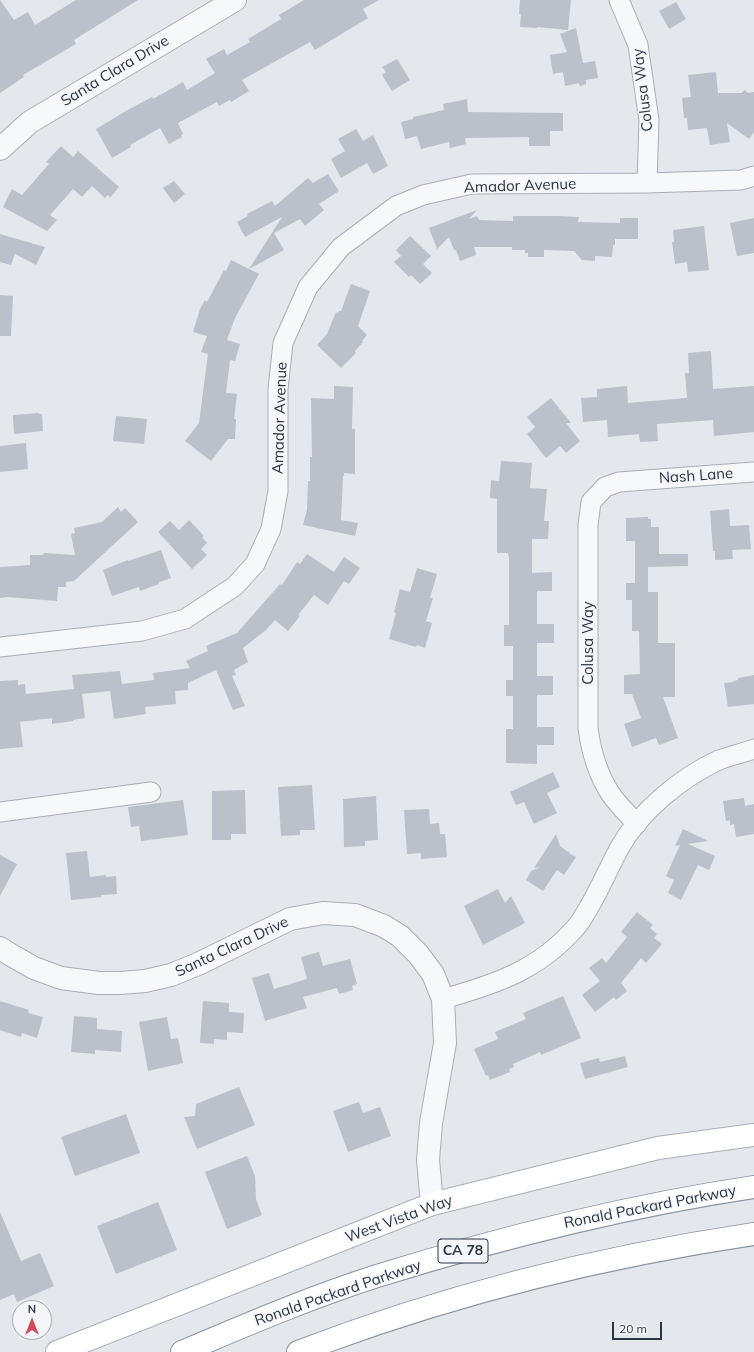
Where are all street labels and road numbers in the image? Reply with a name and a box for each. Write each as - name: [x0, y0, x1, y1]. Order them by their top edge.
- street label: Santa Clara Drive: [58, 32, 172, 110]
- street label: Colusa Way: [629, 47, 657, 133]
- street label: Amador Avenue: [464, 175, 576, 197]
- street label: Amador Avenue: [269, 362, 291, 474]
- street label: Nash Lane: [658, 464, 734, 488]
- street label: Colusa Way: [579, 601, 597, 685]
- street label: Santa Clara Drive: [173, 913, 291, 981]
- street label: Ronald Packard Parkway: [562, 1181, 738, 1233]
- street label: West Vista Way: [343, 1191, 455, 1247]
- road number: CA 78: [438, 1239, 488, 1263]
- street label: Ronald Packard Parkway: [252, 1256, 424, 1330]

